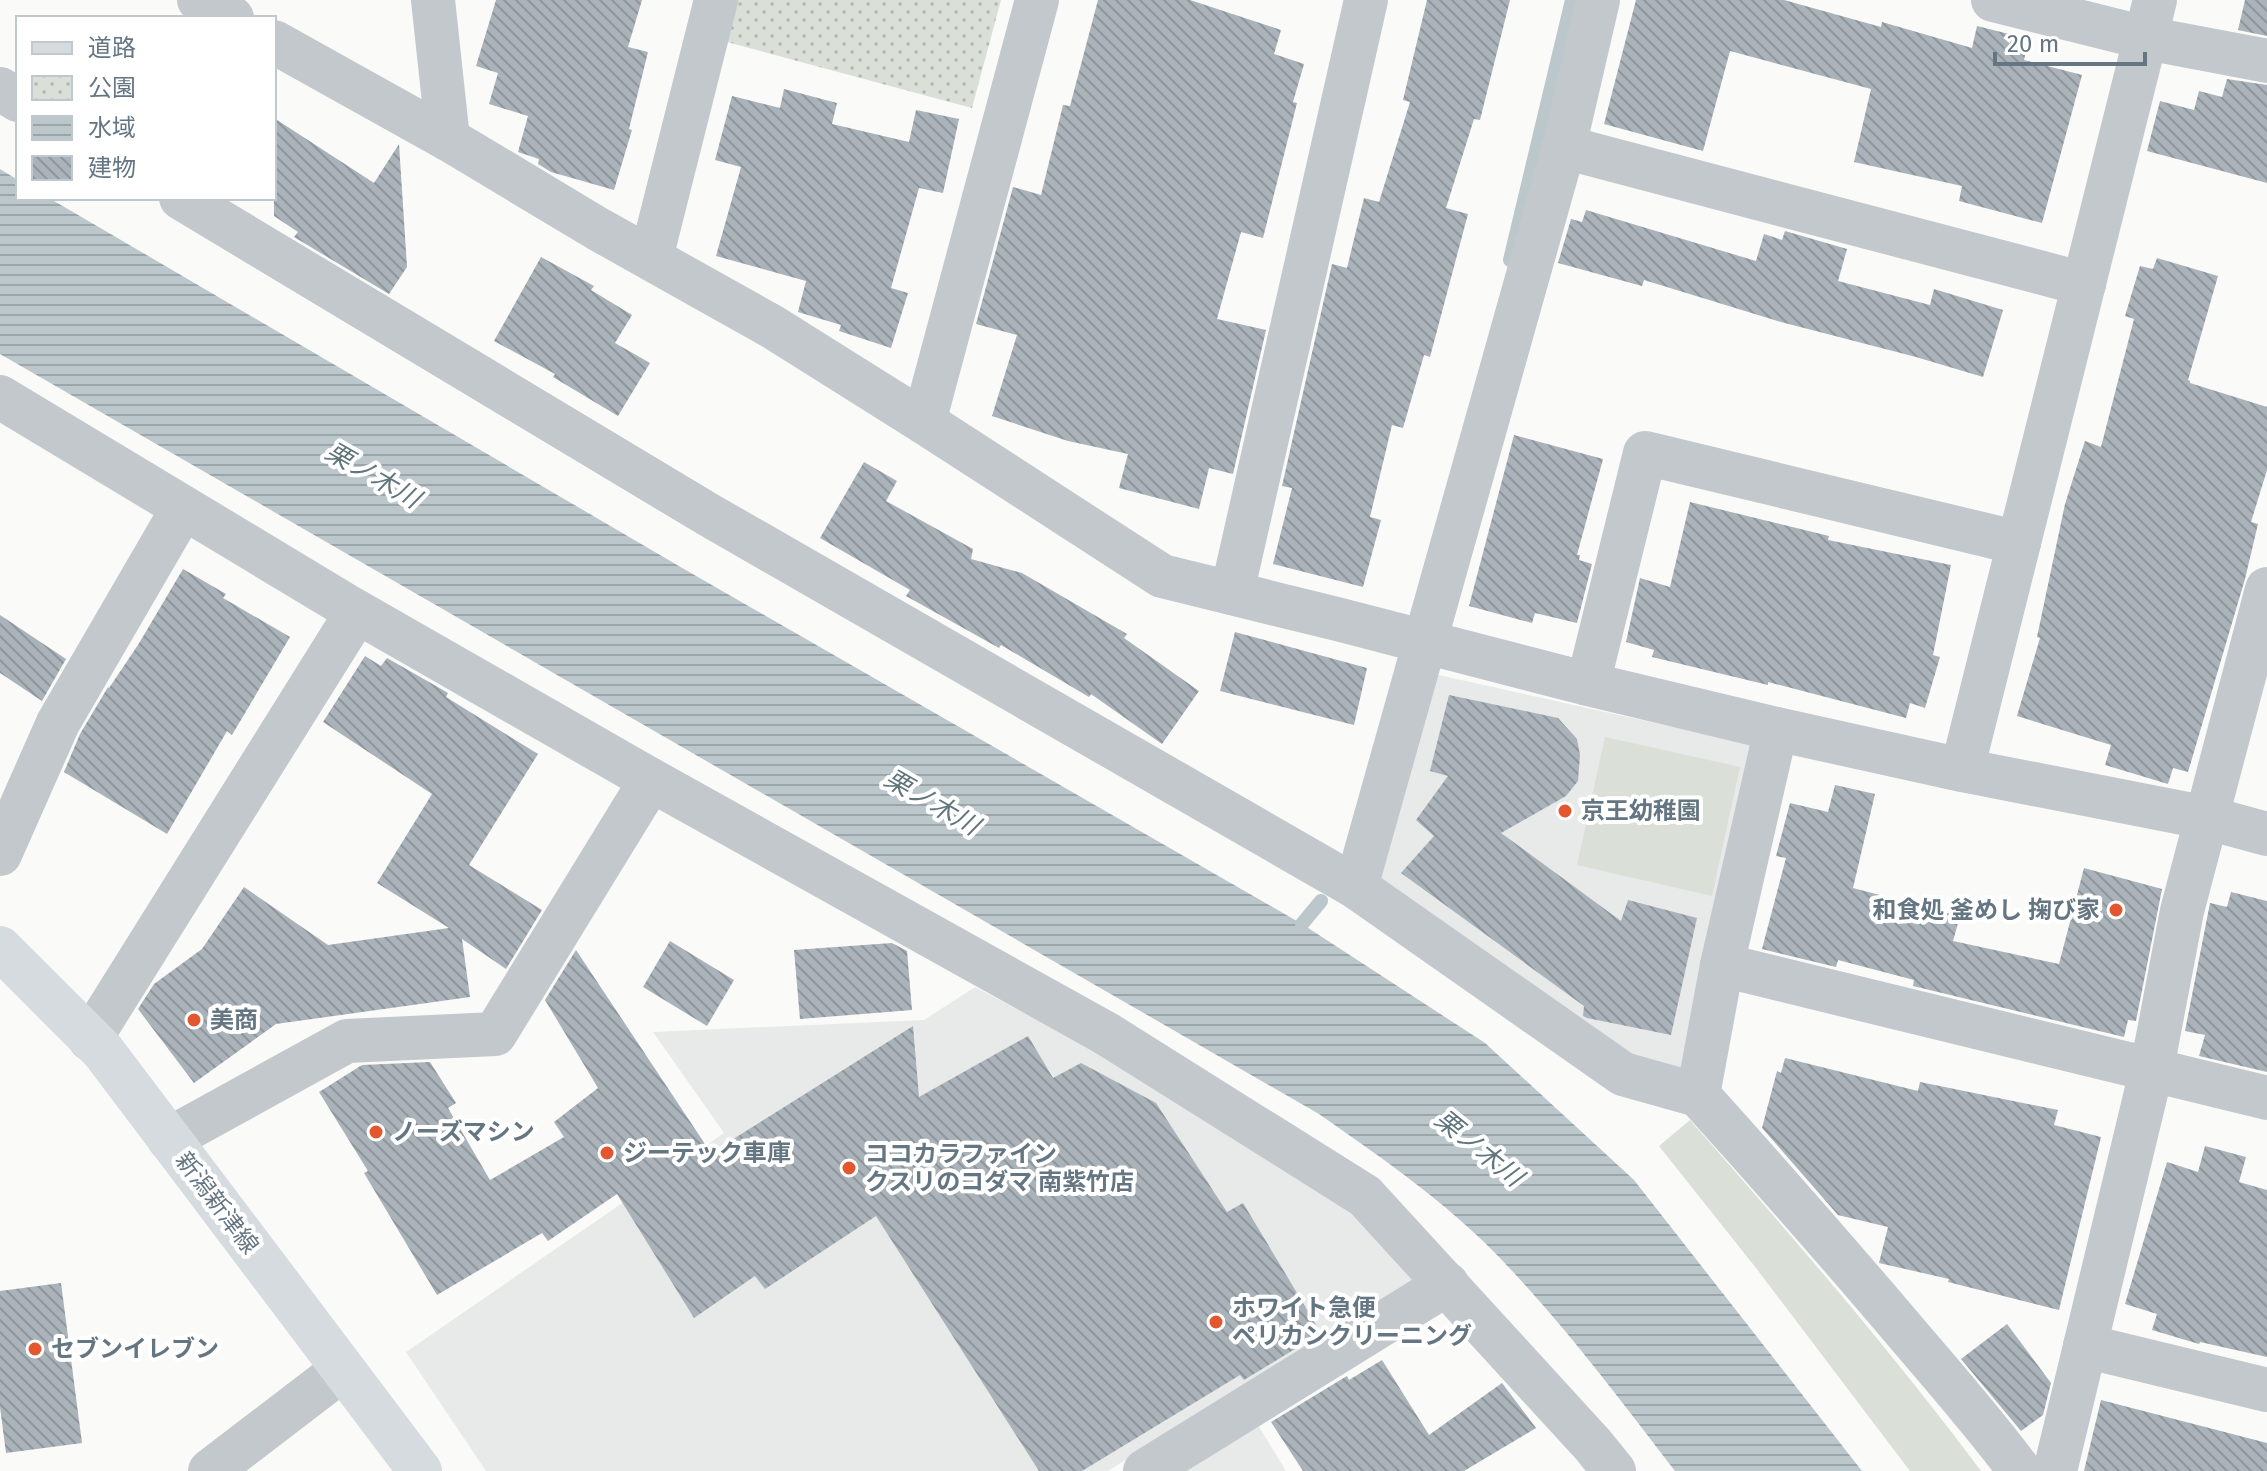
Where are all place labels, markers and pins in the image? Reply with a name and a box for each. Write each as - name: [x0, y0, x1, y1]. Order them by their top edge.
- place label: 京王幼稚園: [1581, 797, 1701, 825]
- marker: 京王幼稚園: [1556, 802, 1574, 820]
- place label: 和食処 釜めし 掬び家: [1873, 896, 2100, 924]
- marker: 和食処 釜めし 掬び家: [2107, 901, 2125, 919]
- place label: 美商: [210, 1006, 258, 1034]
- marker: 美商: [185, 1011, 203, 1029]
- place label: ノーズマシン: [392, 1118, 535, 1146]
- marker: ノーズマシン: [367, 1123, 385, 1141]
- place label: ジーテック車庫: [623, 1139, 791, 1167]
- place label: ココカラファイン クスリのコダマ 南紫竹店: [865, 1140, 1134, 1196]
- marker: ジーテック車庫: [598, 1144, 616, 1162]
- marker: ココカラファイン クスリのコダマ 南紫竹店: [840, 1159, 858, 1177]
- place label: ホワイト急便 ペリカンクリーニング: [1232, 1294, 1472, 1350]
- marker: ホワイト急便 ペリカンクリーニング: [1207, 1313, 1225, 1331]
- place label: セブンイレブン: [51, 1335, 219, 1363]
- marker: セブンイレブン: [26, 1340, 44, 1358]

